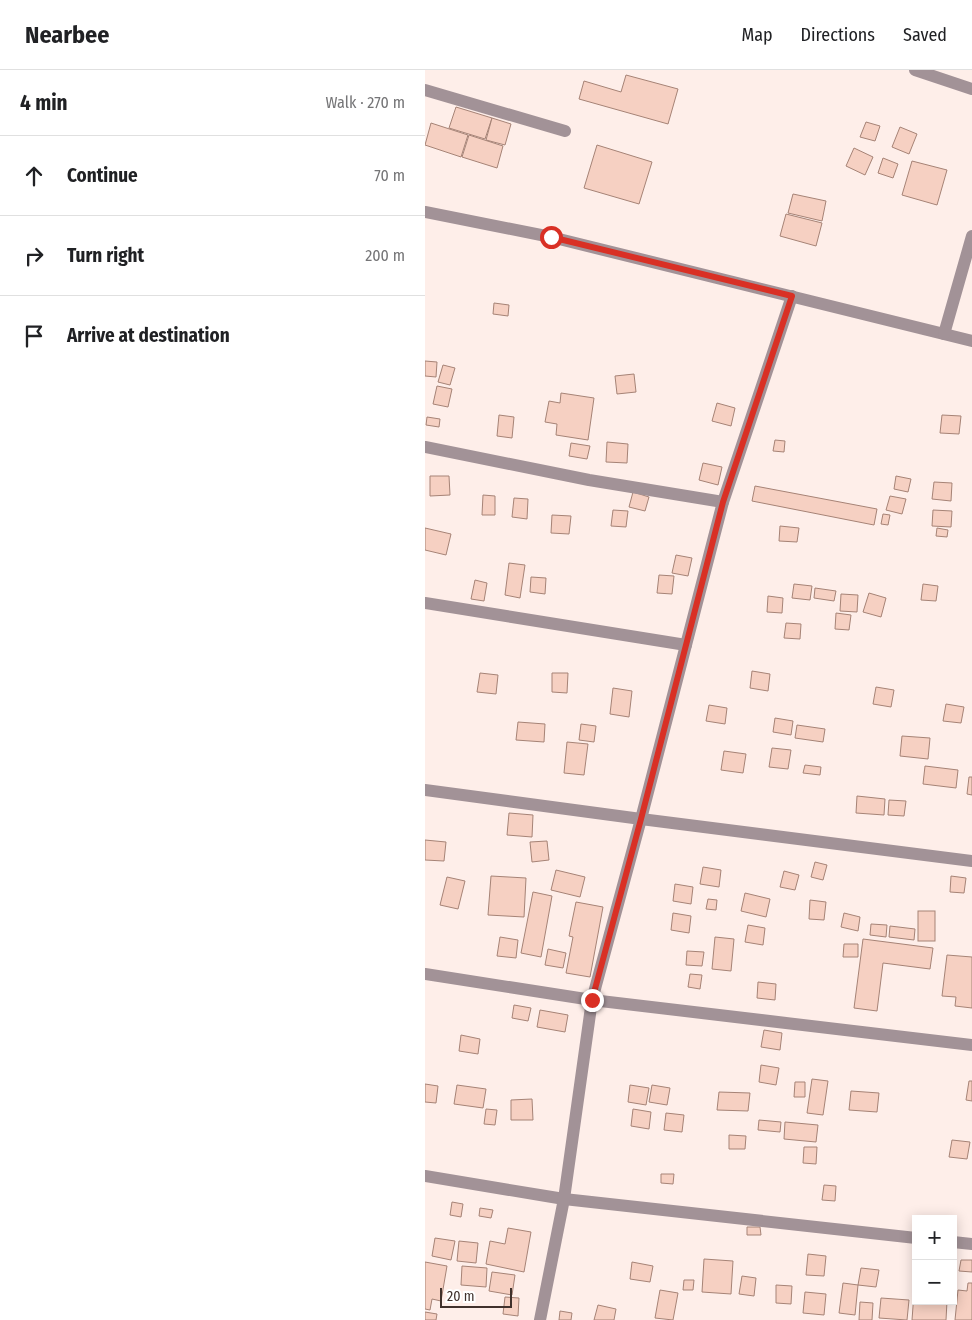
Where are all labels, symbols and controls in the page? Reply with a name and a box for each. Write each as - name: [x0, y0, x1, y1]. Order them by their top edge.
- text: Nearbee: [25, 21, 109, 49]
- text: Map: [741, 24, 773, 46]
- text: Directions: [801, 24, 875, 46]
- text: Saved: [903, 24, 947, 46]
- text: 4 min: [20, 90, 68, 116]
- text: Walk · 270 m: [326, 93, 405, 112]
- icon: ahead: [20, 162, 48, 190]
- text: Continue: [67, 164, 138, 187]
- text: 70 m: [374, 166, 405, 185]
- route start: [540, 226, 563, 249]
- icon: right: [20, 242, 48, 270]
- text: Turn right: [67, 244, 144, 267]
- text: 200 m: [365, 246, 405, 265]
- icon: arrive: [20, 322, 48, 350]
- text: Arrive at destination: [67, 324, 230, 347]
- route end: [581, 989, 604, 1012]
- map controls: [912, 1215, 957, 1305]
- button: +: [912, 1215, 957, 1260]
- button: −: [912, 1260, 957, 1305]
- scale bar: [440, 1285, 513, 1308]
- text: 20 m: [447, 1288, 475, 1305]

